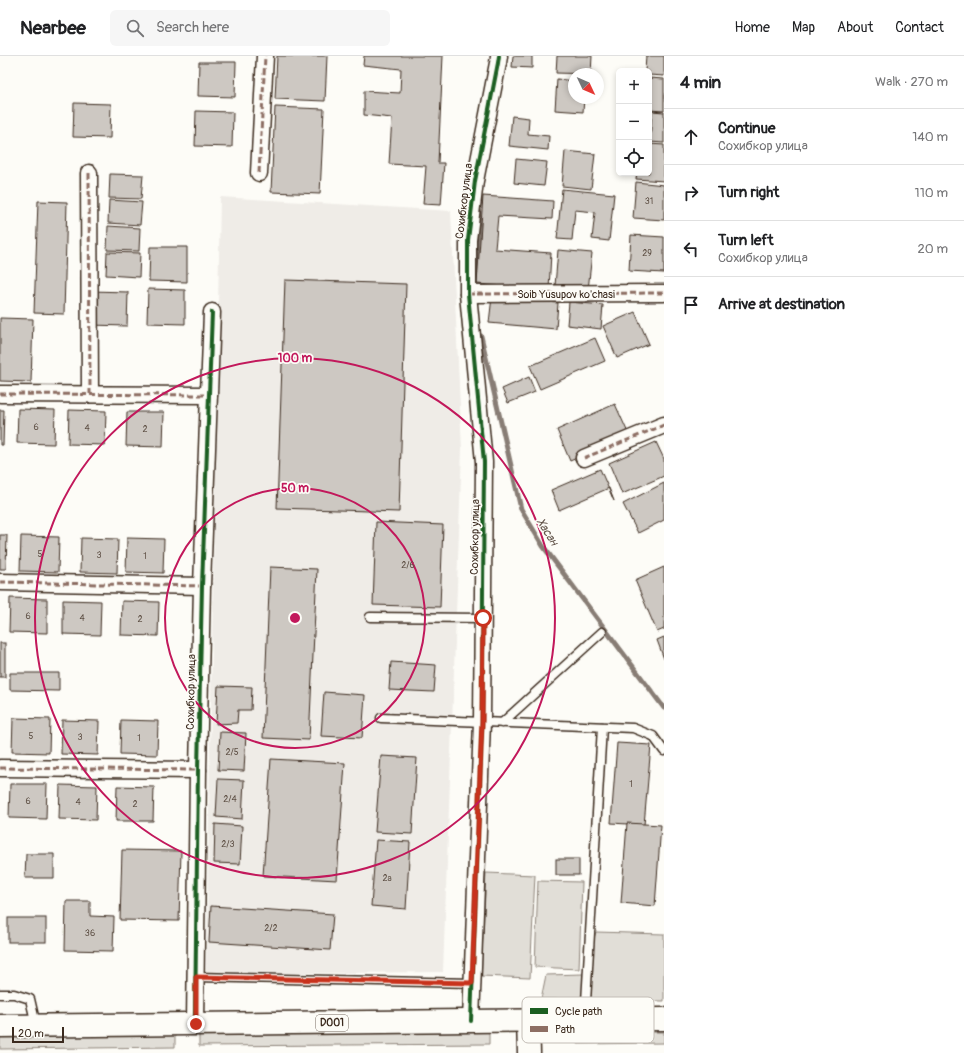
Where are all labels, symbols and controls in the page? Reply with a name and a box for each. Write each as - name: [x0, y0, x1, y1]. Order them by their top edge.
- search box: [110, 10, 390, 46]
- text: Nearbee: [20, 16, 86, 40]
- icon: search: [124, 17, 146, 39]
- text: Search here: [156, 18, 229, 37]
- text: Home: [735, 19, 770, 36]
- text: Map: [792, 19, 815, 36]
- text: About: [837, 19, 873, 36]
- text: Contact: [895, 19, 944, 36]
- north arrow: [568, 68, 604, 104]
- map controls: [616, 68, 652, 176]
- button: +: [616, 68, 652, 104]
- text: 4 min: [680, 72, 721, 93]
- text: Walk · 270 m: [875, 74, 948, 90]
- button: −: [616, 104, 652, 140]
- text: Continue: [718, 119, 776, 138]
- icon: ahead: [680, 126, 702, 148]
- text: 140 m: [912, 129, 948, 145]
- text: Сохибкор улица: [718, 138, 808, 154]
- button: locate: [616, 140, 652, 176]
- street label: Сохибкор улица: [453, 163, 475, 239]
- icon: right: [680, 182, 702, 204]
- text: Turn right: [718, 183, 779, 202]
- text: 110 m: [915, 185, 948, 201]
- house number: 31: [645, 196, 653, 207]
- text: Turn left: [718, 231, 774, 250]
- icon: left: [680, 238, 702, 260]
- text: 20 m: [917, 241, 948, 257]
- house number: 29: [642, 248, 652, 259]
- text: Сохибкор улица: [718, 250, 808, 266]
- street label: Soib Yusupov ko'chasi: [517, 288, 615, 301]
- icon: arrive: [680, 294, 702, 316]
- text: Arrive at destination: [718, 295, 845, 314]
- text: 100 m: [278, 351, 313, 366]
- house number: 6: [33, 422, 39, 433]
- house number: 4: [84, 423, 90, 434]
- house number: 2: [142, 424, 148, 435]
- text: 50 m: [281, 481, 309, 496]
- street label: Сохибкор улица: [468, 499, 482, 575]
- water label: Хасан: [533, 515, 562, 549]
- house number: 5: [38, 549, 43, 560]
- house number: 3: [96, 550, 102, 561]
- house number: 1: [143, 551, 147, 562]
- house number: 2/6: [401, 560, 415, 571]
- route start: [474, 609, 492, 627]
- house number: 6: [25, 611, 31, 622]
- centre of rings: [288, 611, 302, 625]
- house number: 4: [79, 613, 85, 624]
- house number: 2: [137, 614, 143, 625]
- street label: Сохибкор улица: [184, 654, 198, 730]
- house number: 5: [29, 731, 34, 742]
- house number: 3: [77, 732, 83, 743]
- house number: 1: [137, 733, 141, 744]
- house number: 2/5: [225, 747, 239, 758]
- house number: 1: [629, 779, 633, 790]
- house number: 2/4: [223, 794, 238, 805]
- house number: 6: [25, 796, 31, 807]
- house number: 4: [75, 797, 81, 808]
- house number: 2: [132, 799, 138, 810]
- house number: 2/3: [221, 839, 235, 850]
- house number: 2а: [382, 873, 392, 884]
- house number: 2/2: [264, 923, 278, 934]
- house number: 36: [85, 928, 95, 939]
- legend: [522, 997, 654, 1043]
- text: Cycle path: [555, 1005, 602, 1018]
- route end: [187, 1015, 205, 1033]
- road number: D001: [316, 1015, 348, 1031]
- text: Path: [555, 1023, 575, 1036]
- scale bar: [12, 1025, 64, 1044]
- text: 20 m: [18, 1027, 44, 1040]

